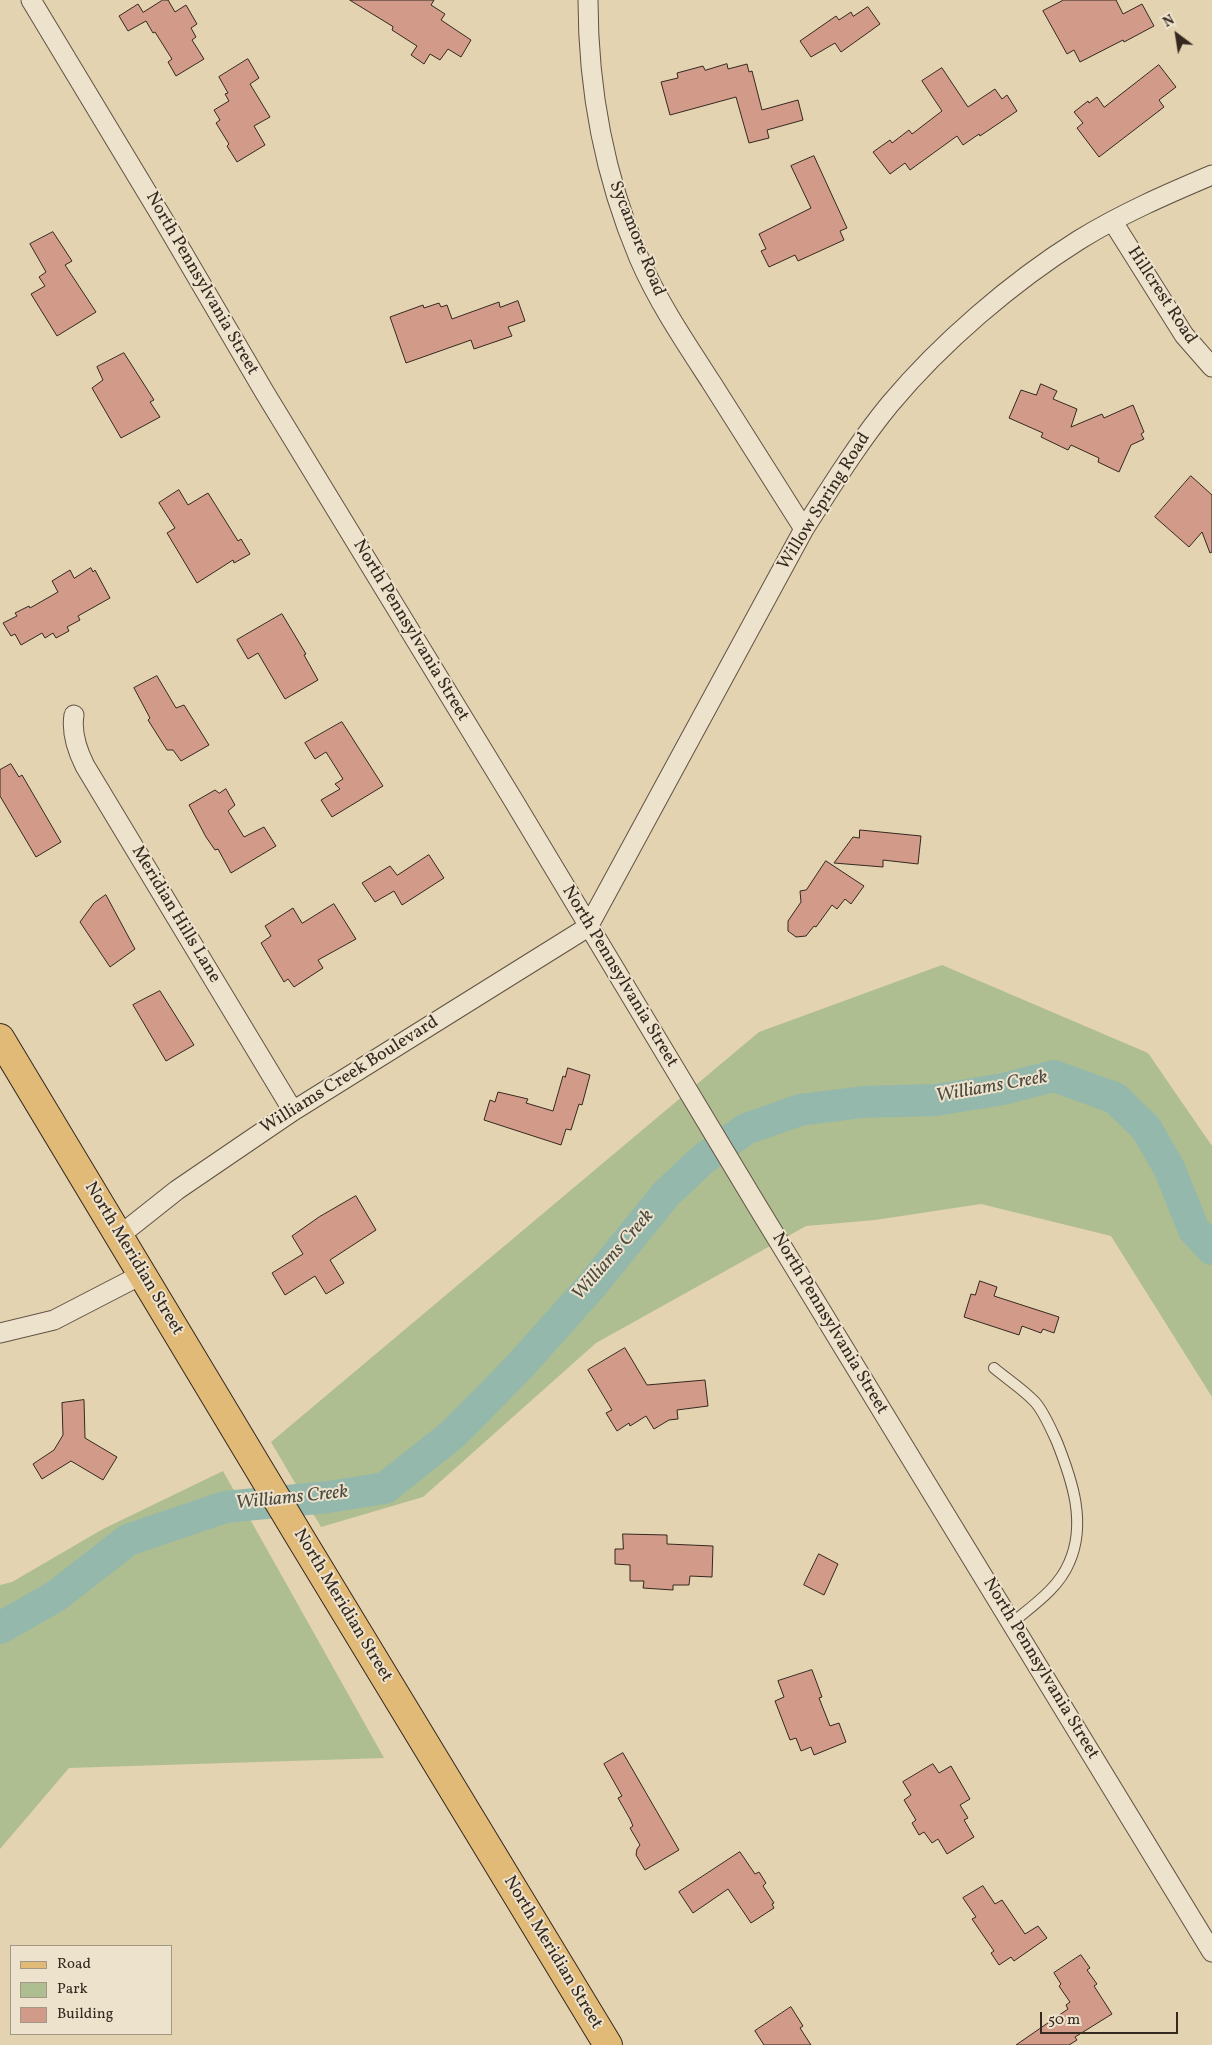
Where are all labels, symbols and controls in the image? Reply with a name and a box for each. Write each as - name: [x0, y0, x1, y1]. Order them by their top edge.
- north arrow: [1152, 10, 1202, 60]
- text: N: [1160, 11, 1178, 32]
- street label: Sycamore Road: [603, 178, 669, 300]
- street label: North Pennsylvania Street: [140, 188, 262, 380]
- street label: Hillcrest Road: [1121, 243, 1201, 349]
- street label: Willow Spring Road: [774, 429, 876, 575]
- street label: North Pennsylvania Street: [347, 536, 473, 726]
- street label: Meridian Hills Lane: [126, 843, 224, 987]
- street label: North Pennsylvania Street: [556, 882, 682, 1072]
- street label: Williams Creek Boulevard: [257, 1012, 443, 1140]
- water label: Williams Creek: [934, 1067, 1050, 1109]
- street label: North Meridian Street: [79, 1178, 187, 1340]
- water label: Williams Creek: [568, 1206, 660, 1306]
- street label: North Pennsylvania Street: [766, 1229, 892, 1419]
- water label: Williams Creek: [235, 1482, 349, 1516]
- street label: North Meridian Street: [288, 1525, 396, 1687]
- street label: North Pennsylvania Street: [977, 1574, 1103, 1764]
- street label: North Meridian Street: [498, 1872, 606, 2034]
- legend: [10, 1945, 172, 2035]
- text: Road: [57, 1954, 91, 1975]
- text: Park: [57, 1979, 88, 2000]
- scale bar: [1042, 2002, 1180, 2034]
- text: Building: [57, 2004, 113, 2025]
- text: 50 m: [1048, 2010, 1080, 2031]

